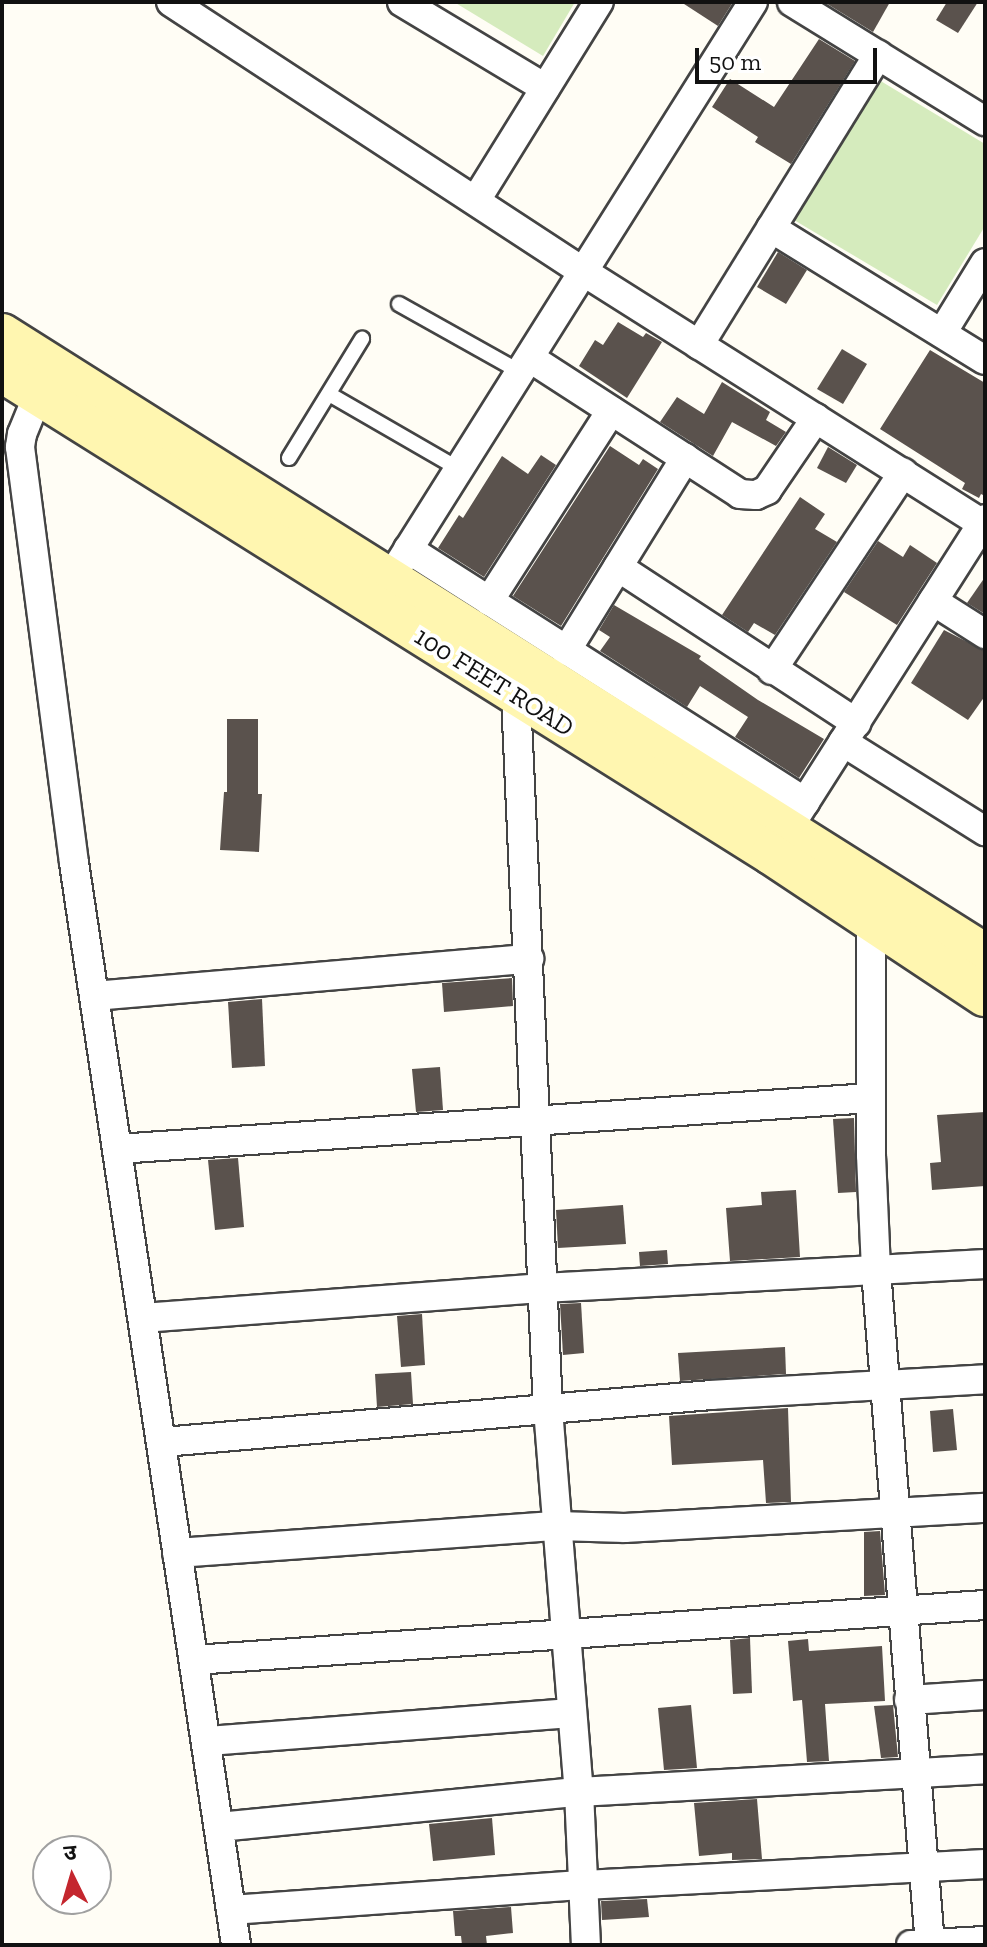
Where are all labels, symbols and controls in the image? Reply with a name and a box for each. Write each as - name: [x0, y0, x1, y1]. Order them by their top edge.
- scale bar: [699, 32, 881, 82]
- text: 50 m: [709, 47, 761, 76]
- street label: 100 FEET ROAD: [408, 620, 580, 744]
- north arrow: [32, 1835, 112, 1915]
- text: उ: [62, 1839, 78, 1867]

